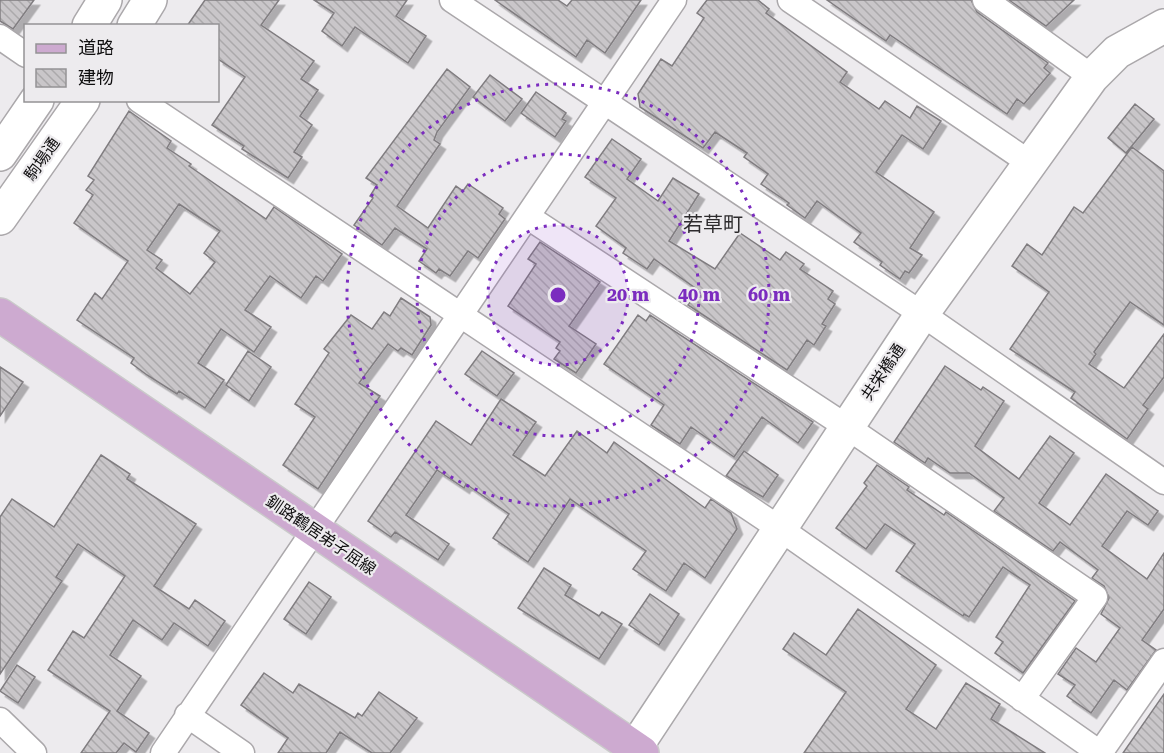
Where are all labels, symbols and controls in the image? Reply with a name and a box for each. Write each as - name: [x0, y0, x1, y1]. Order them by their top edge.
- legend: [24, 24, 219, 102]
- text: 道路: [78, 37, 114, 58]
- text: 建物: [78, 67, 114, 88]
- street label: 駒場通: [20, 134, 64, 184]
- district label: 若草町: [683, 212, 743, 236]
- text: 20 m: [607, 284, 650, 305]
- text: 40 m: [678, 284, 721, 305]
- text: 60 m: [748, 284, 791, 305]
- centre of rings: [548, 285, 568, 305]
- street label: 共栄橋通: [857, 340, 909, 404]
- street label: 釧路鶴居弟子屈線: [263, 491, 379, 579]

